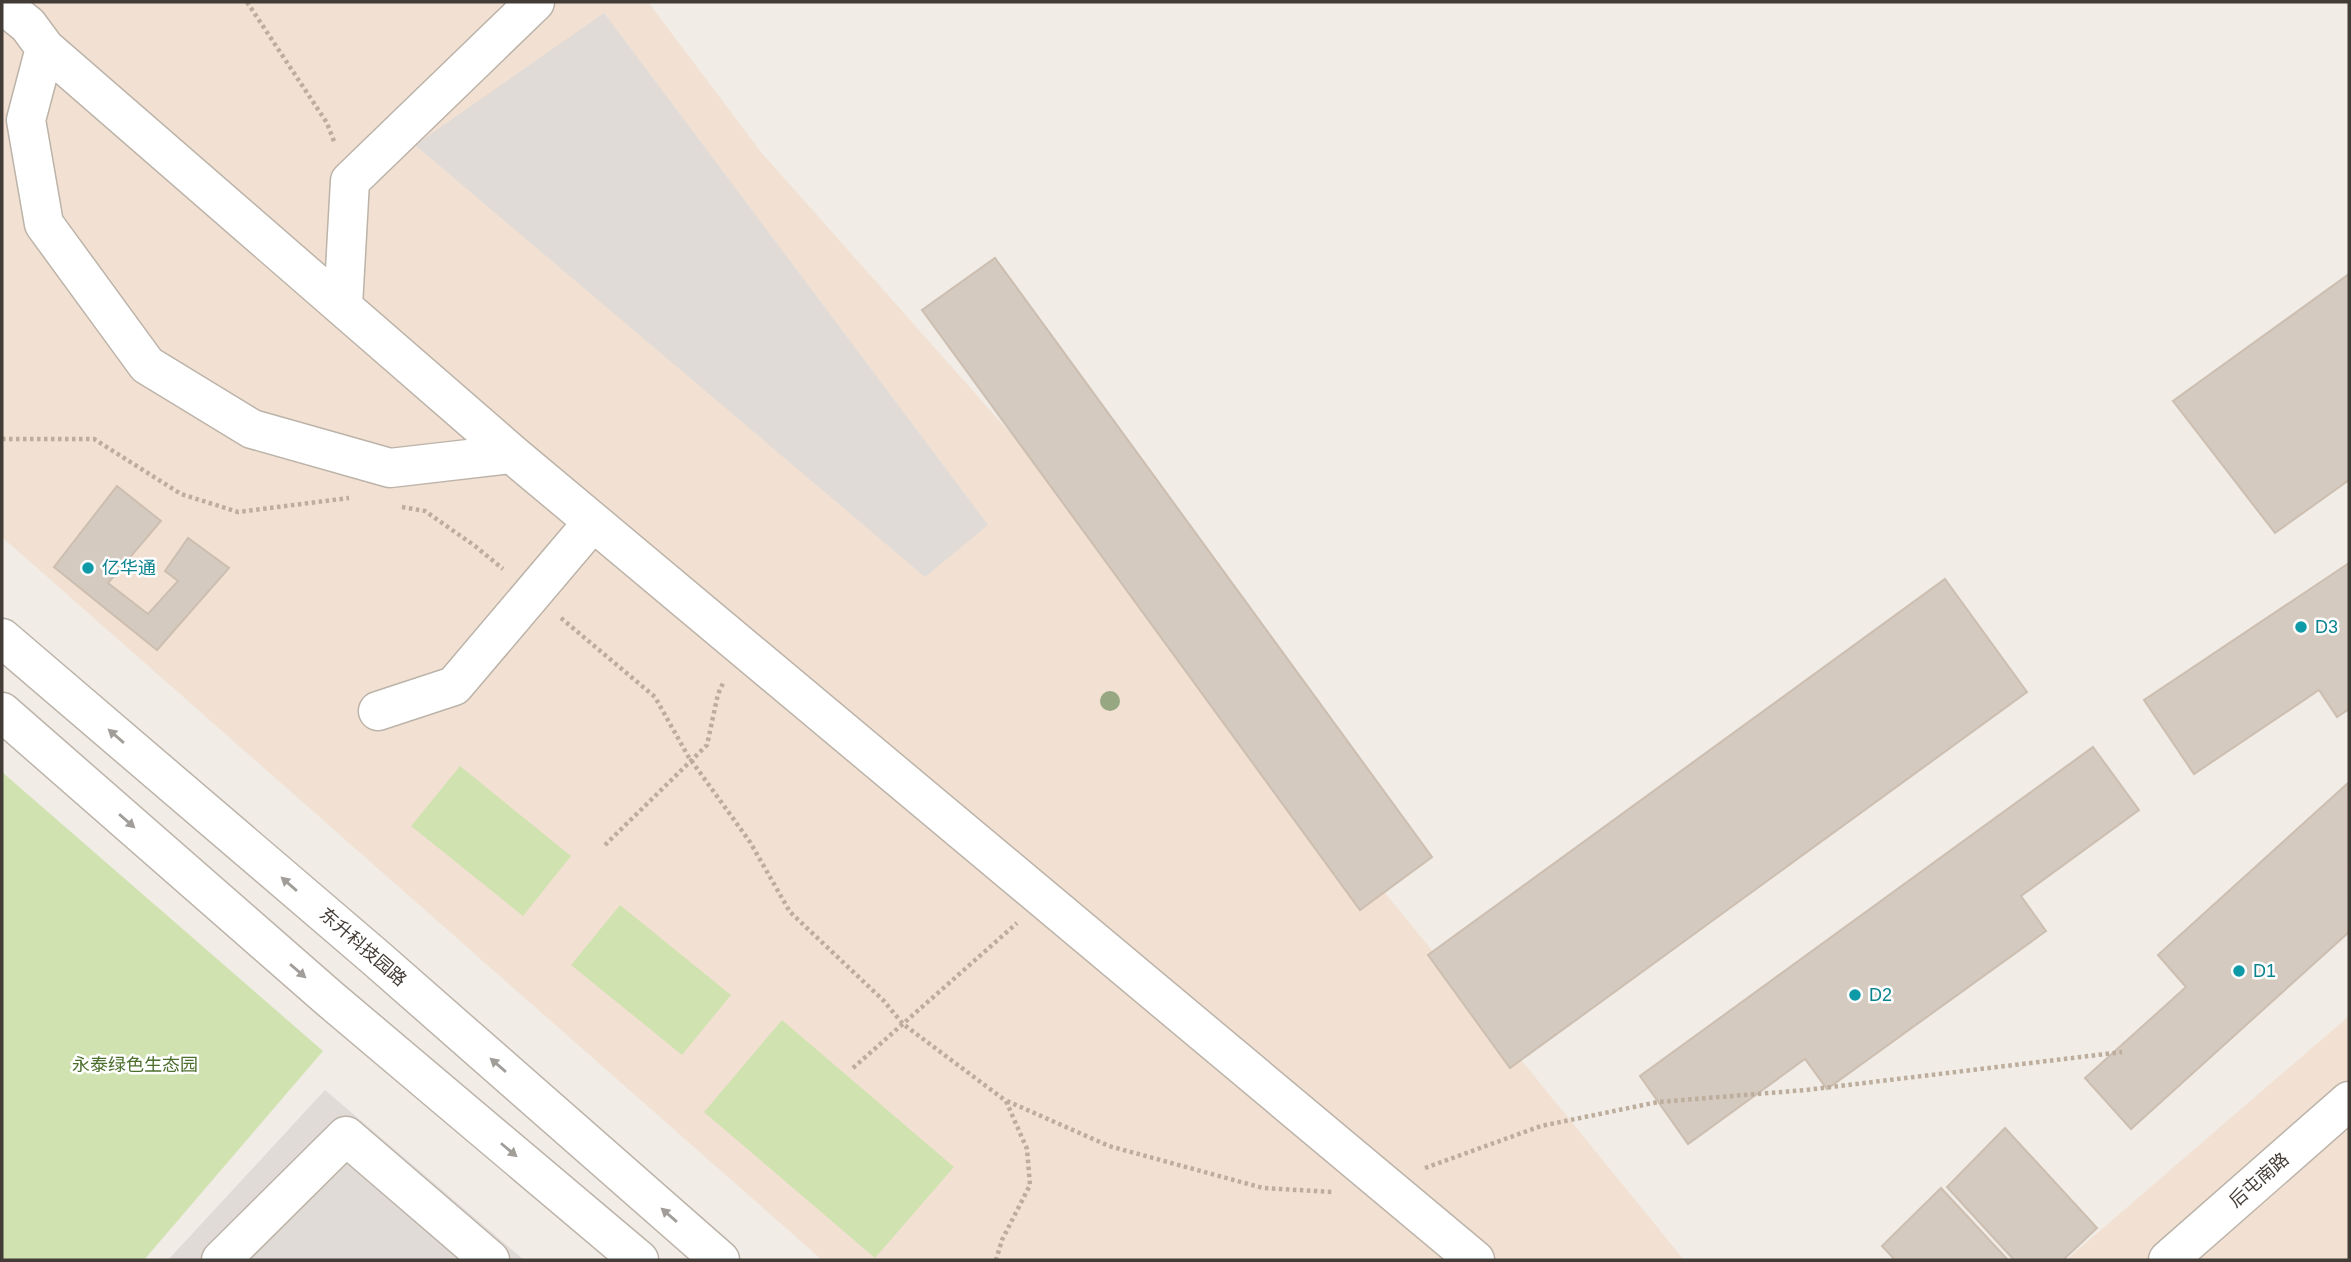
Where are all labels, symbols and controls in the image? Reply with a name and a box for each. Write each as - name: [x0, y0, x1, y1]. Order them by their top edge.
- place label: 亿华通: [102, 558, 156, 578]
- marker: 亿华通: [80, 560, 96, 576]
- place label: D3: [2315, 617, 2338, 637]
- marker: D3: [2293, 619, 2309, 635]
- one-way arrow: [107, 728, 125, 744]
- one-way arrow: [118, 813, 135, 829]
- one-way arrow: [280, 876, 298, 892]
- street label: 东升科技园路: [316, 904, 410, 990]
- place label: D1: [2253, 961, 2276, 981]
- one-way arrow: [290, 963, 307, 978]
- marker: D1: [2231, 963, 2247, 979]
- place label: D2: [1869, 985, 1892, 1005]
- marker: D2: [1847, 987, 1863, 1003]
- park label: 永泰绿色生态园: [72, 1055, 198, 1075]
- one-way arrow: [489, 1058, 506, 1073]
- one-way arrow: [500, 1142, 518, 1158]
- street label: 后屯南路: [2225, 1149, 2293, 1211]
- one-way arrow: [660, 1208, 677, 1223]

